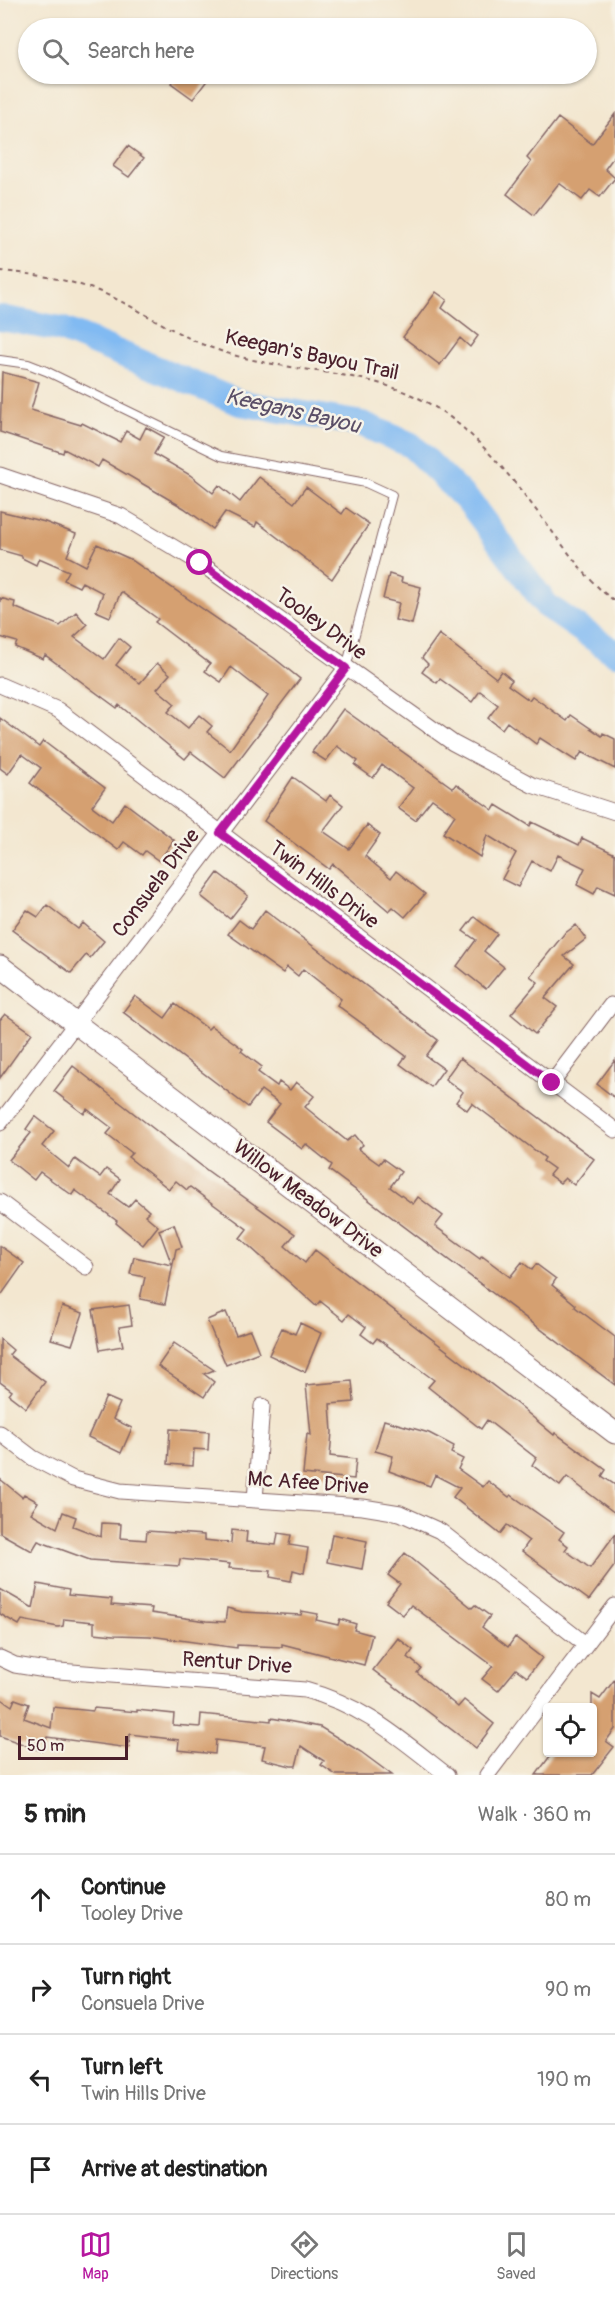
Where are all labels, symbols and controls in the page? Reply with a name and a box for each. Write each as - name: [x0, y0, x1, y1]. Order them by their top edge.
- search box: [18, 18, 597, 84]
- icon: search: [39, 35, 72, 68]
- text: Search here: [87, 37, 194, 65]
- street label: Keegan's Bayou Trail: [223, 323, 401, 387]
- water label: Keegans Bayou: [223, 382, 365, 441]
- route start: [186, 549, 212, 575]
- street label: Tooley Drive: [270, 582, 373, 667]
- street label: Consuela Drive: [106, 823, 206, 943]
- street label: Twin Hills Drive: [264, 835, 385, 936]
- route end: [538, 1069, 564, 1095]
- street label: Willow Meadow Drive: [228, 1134, 389, 1265]
- street label: Mc Afee Drive: [247, 1465, 370, 1501]
- street label: Rentur Drive: [181, 1646, 293, 1680]
- map controls: [543, 1703, 597, 1757]
- button: locate: [543, 1703, 597, 1757]
- scale bar: [18, 1733, 128, 1760]
- text: 50 m: [27, 1736, 64, 1756]
- text: 5 min: [24, 1798, 86, 1830]
- text: Walk · 360 m: [478, 1802, 591, 1827]
- text: Continue: [81, 1873, 165, 1901]
- icon: ahead: [24, 1883, 57, 1916]
- text: 80 m: [545, 1887, 591, 1912]
- text: Tooley Drive: [81, 1901, 183, 1926]
- text: Turn right: [81, 1963, 171, 1991]
- icon: right: [24, 1973, 57, 2006]
- text: 90 m: [545, 1977, 591, 2002]
- text: Consuela Drive: [81, 1991, 204, 2016]
- text: Turn left: [81, 2053, 163, 2081]
- icon: left: [24, 2063, 57, 2096]
- text: 190 m: [537, 2067, 591, 2092]
- text: Twin Hills Drive: [81, 2081, 206, 2106]
- icon: arrive: [24, 2153, 57, 2186]
- text: Arrive at destination: [81, 2155, 267, 2183]
- tab: Map: [79, 2228, 112, 2284]
- tab: Directions: [270, 2228, 338, 2284]
- tab: Saved: [496, 2228, 536, 2284]

